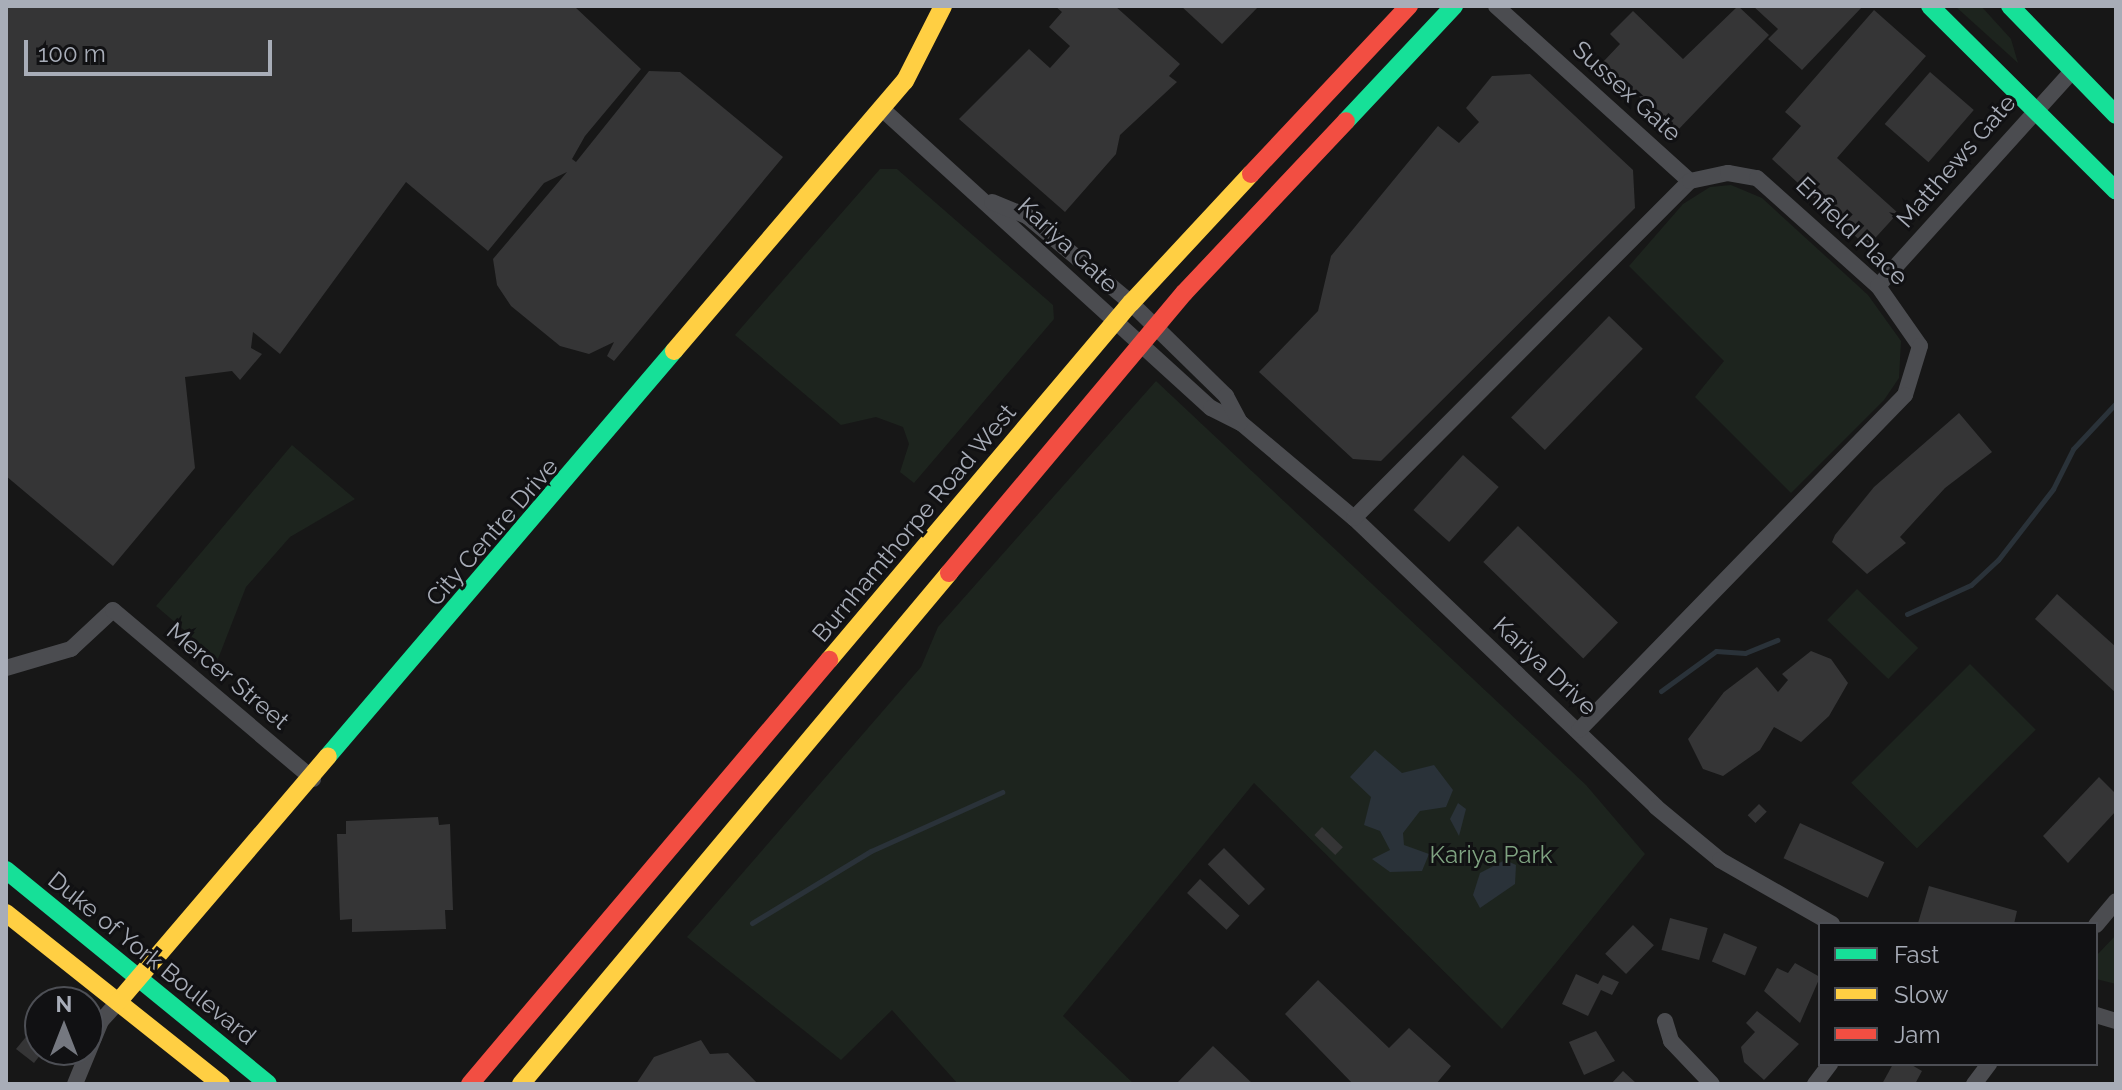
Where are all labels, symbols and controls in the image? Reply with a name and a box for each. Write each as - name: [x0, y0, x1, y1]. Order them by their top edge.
- scale bar: [28, 24, 276, 74]
- street label: Sussex Gate: [1567, 35, 1687, 147]
- text: 100 m: [38, 39, 106, 68]
- street label: Matthews Gate: [1890, 89, 2022, 233]
- street label: Enfield Place: [1790, 171, 1914, 291]
- street label: Kariya Gate: [1012, 191, 1124, 299]
- street label: Burnhamthorpe Road West: [806, 398, 1022, 648]
- street label: City Centre Drive: [420, 452, 564, 612]
- street label: Kariya Drive: [1487, 611, 1603, 721]
- street label: Mercer Street: [161, 616, 295, 736]
- park label: Kariya Park: [1429, 841, 1553, 869]
- street label: Duke of York Boulevard: [42, 865, 262, 1051]
- legend: [1818, 922, 2098, 1066]
- text: Fast: [1894, 940, 1939, 969]
- text: Slow: [1894, 980, 1948, 1009]
- north arrow: [24, 986, 104, 1066]
- text: N: [56, 991, 72, 1017]
- text: Jam: [1894, 1020, 1940, 1049]

